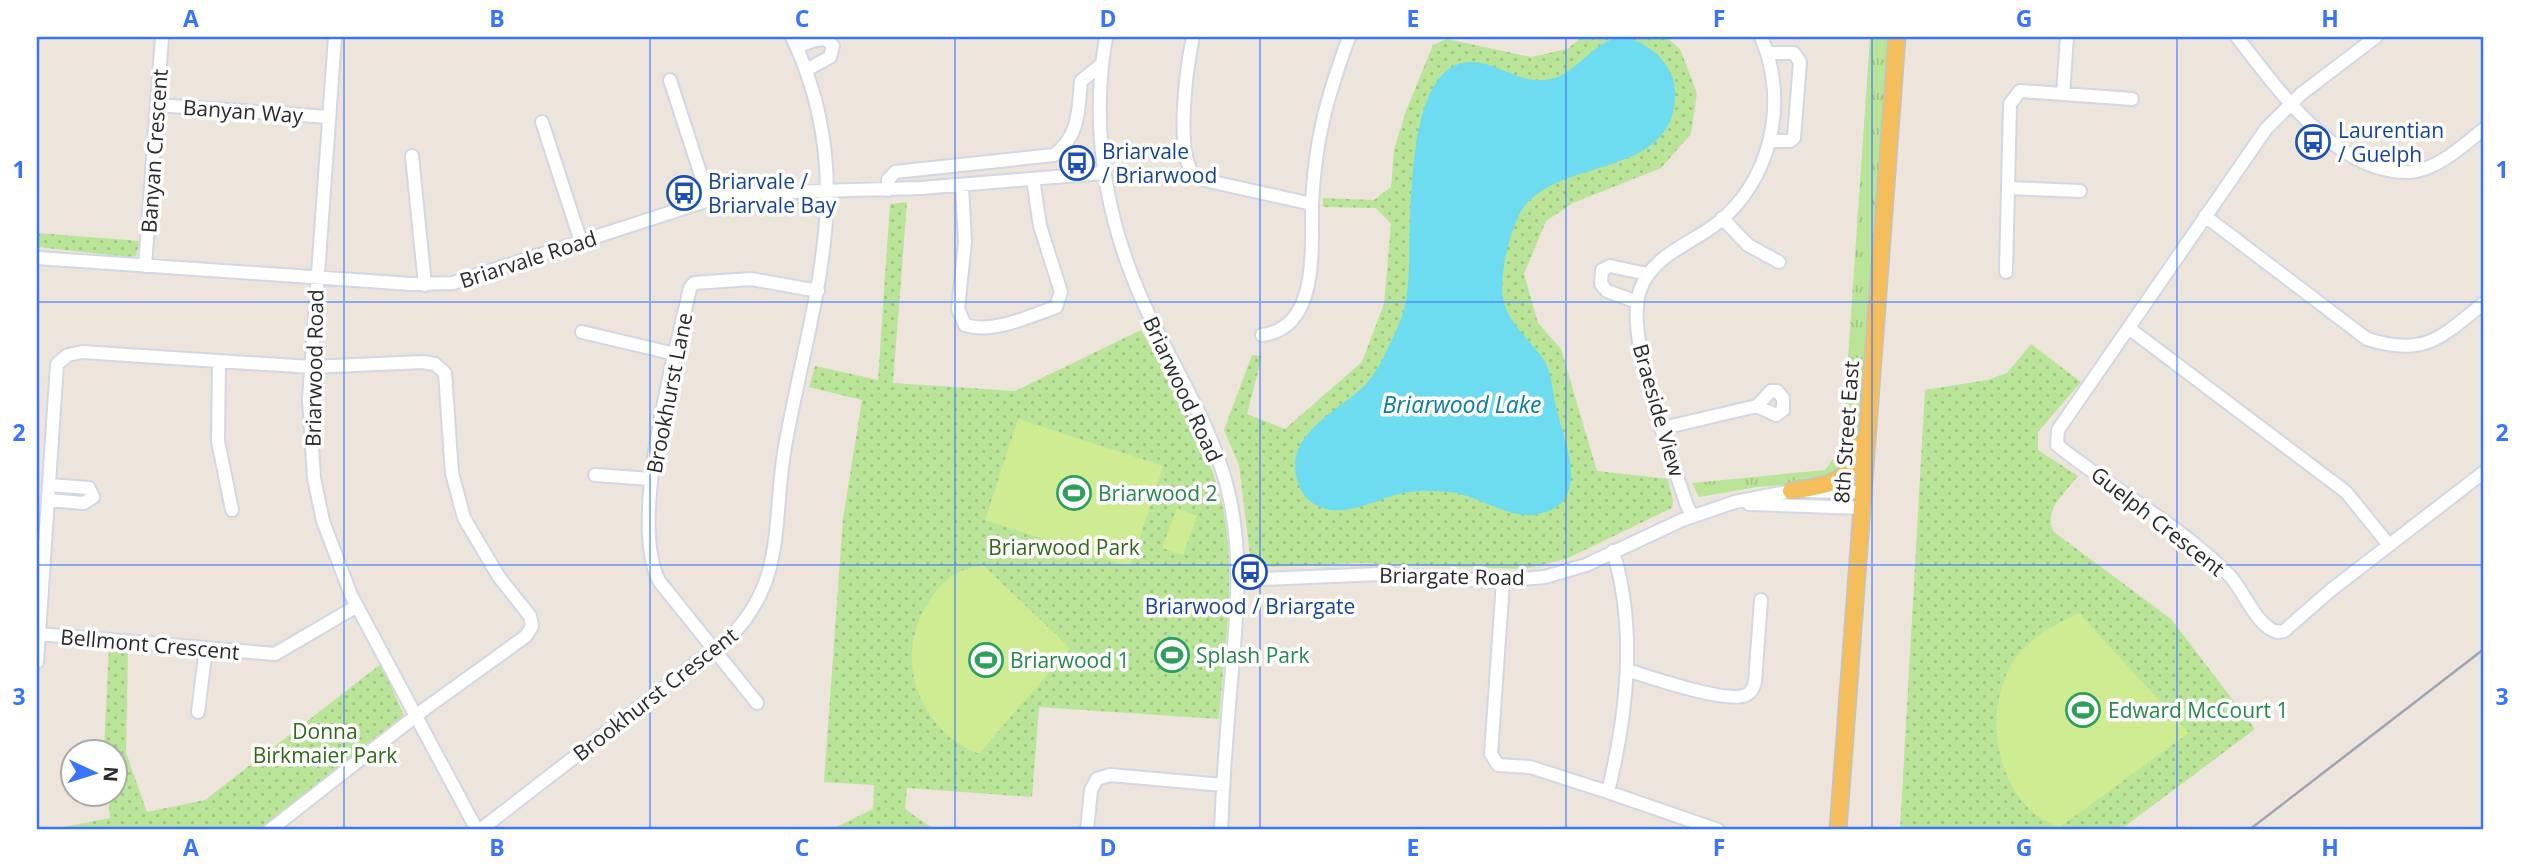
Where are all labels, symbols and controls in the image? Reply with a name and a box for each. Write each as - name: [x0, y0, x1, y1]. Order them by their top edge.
- text: A: [183, 2, 199, 34]
- text: B: [489, 2, 505, 34]
- text: C: [795, 2, 809, 34]
- text: D: [1099, 2, 1117, 34]
- text: E: [1407, 2, 1419, 34]
- text: F: [1713, 2, 1725, 34]
- text: G: [2016, 2, 2032, 34]
- text: H: [2321, 2, 2339, 34]
- street label: Banyan Crescent: [134, 68, 174, 234]
- street label: Banyan Way: [182, 93, 304, 129]
- place label: Laurentian / Guelph: [2338, 116, 2444, 168]
- bus stop icon: Laurentian / Guelph: [2294, 123, 2332, 161]
- place label: Briarvale / Briarwood: [1102, 137, 1217, 189]
- bus stop icon: Briarvale / Briarwood: [1058, 144, 1096, 182]
- text: 1: [12, 153, 26, 185]
- text: 1: [2495, 153, 2509, 185]
- place label: Briarvale / Briarvale Bay: [708, 167, 837, 219]
- bus stop icon: Briarvale / Briarvale Bay: [665, 174, 703, 212]
- street label: Briarvale Road: [456, 224, 600, 294]
- street label: Briarwood Road: [299, 289, 329, 447]
- street label: Brookhurst Lane: [640, 310, 698, 476]
- street label: Briarwood Road: [1137, 312, 1229, 466]
- street label: Braeside View: [1627, 340, 1692, 480]
- street label: 8th Street East: [1827, 360, 1865, 504]
- water label: Briarwood Lake: [1382, 388, 1542, 420]
- text: 2: [12, 416, 26, 448]
- text: 2: [2495, 416, 2509, 448]
- street label: Guelph Crescent: [2085, 460, 2231, 582]
- sports icon: Briarwood 2: [1055, 474, 1093, 512]
- place label: Briarwood 2: [1098, 479, 1218, 507]
- park label: Briarwood Park: [988, 533, 1140, 561]
- bus stop icon: Briarwood / Briargate: [1231, 553, 1269, 591]
- street label: Briargate Road: [1379, 561, 1525, 591]
- place label: Briarwood / Briargate: [1145, 592, 1355, 620]
- street label: Brookhurst Crescent: [567, 621, 743, 767]
- street label: Bellmont Crescent: [59, 622, 241, 666]
- sports icon: Splash Park: [1153, 636, 1191, 674]
- sports icon: Briarwood 1: [967, 641, 1005, 679]
- place label: Splash Park: [1196, 641, 1310, 669]
- place label: Briarwood 1: [1010, 646, 1130, 674]
- text: 3: [12, 680, 26, 712]
- text: 3: [2495, 680, 2509, 712]
- sports icon: Edward McCourt 1: [2064, 691, 2102, 729]
- place label: Edward McCourt 1: [2108, 696, 2289, 724]
- park label: Donna Birkmaier Park: [253, 717, 397, 769]
- north arrow: [60, 738, 130, 808]
- text: N: [97, 766, 124, 783]
- text: A: [183, 831, 199, 863]
- text: B: [489, 831, 505, 863]
- text: C: [795, 831, 809, 863]
- text: D: [1099, 831, 1117, 863]
- text: E: [1407, 831, 1419, 863]
- text: F: [1713, 831, 1725, 863]
- text: G: [2016, 831, 2032, 863]
- text: H: [2321, 831, 2339, 863]

